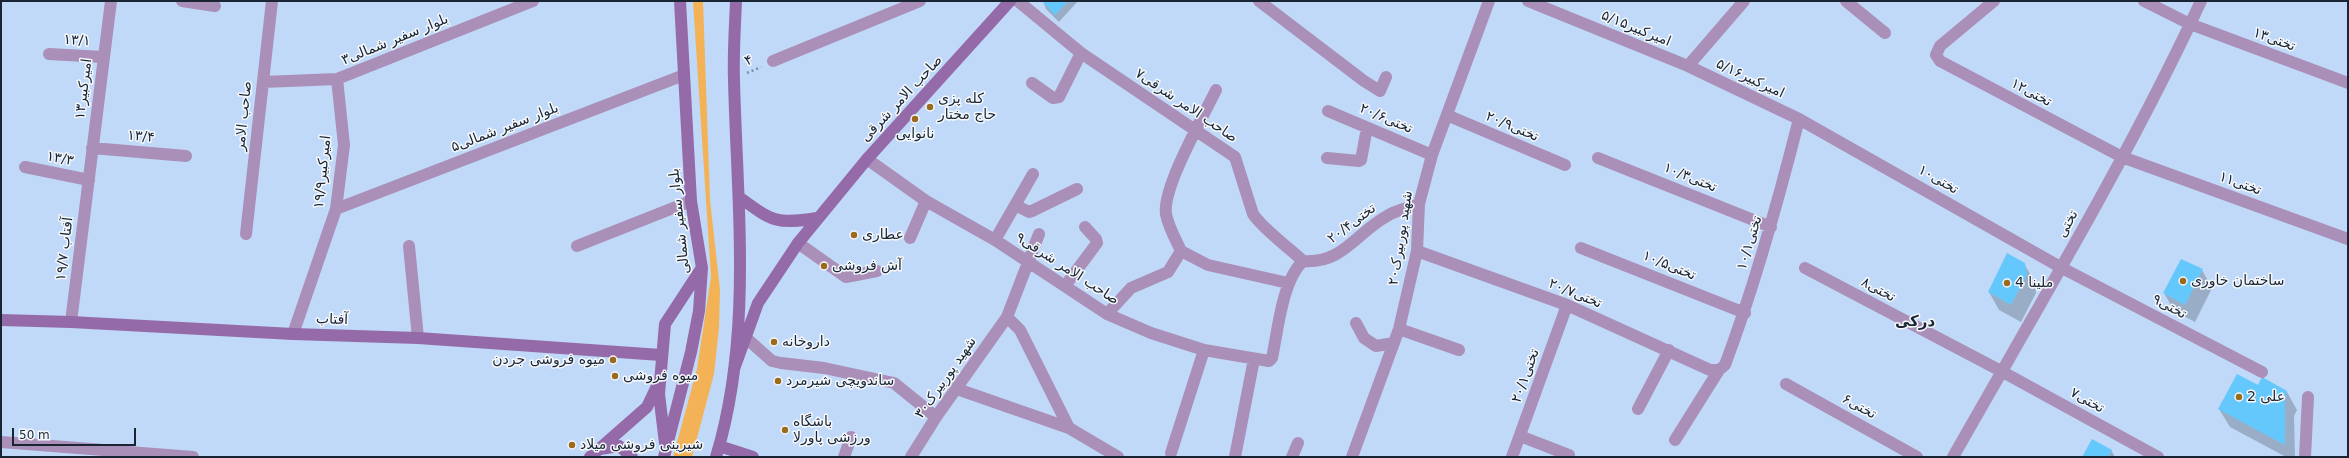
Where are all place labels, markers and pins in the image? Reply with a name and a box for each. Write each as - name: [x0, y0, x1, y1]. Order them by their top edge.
- place label: کله پزی حاج مختار: [938, 91, 996, 124]
- marker: کله پزی حاج مختار: [925, 102, 935, 112]
- marker: نانوایی: [910, 114, 920, 124]
- place label: نانوایی: [896, 126, 934, 142]
- place label: عطاری: [862, 227, 904, 243]
- marker: عطاری: [849, 230, 859, 240]
- place label: آش فروشی: [832, 258, 902, 274]
- marker: آش فروشی: [819, 261, 829, 271]
- place label: ساختمان خاوری: [2191, 273, 2284, 289]
- place label: ملینا 4: [2015, 275, 2053, 291]
- marker: ساختمان خاوری: [2178, 276, 2188, 286]
- marker: ملینا 4: [2002, 278, 2012, 288]
- place label: داروخانه: [782, 334, 830, 350]
- marker: داروخانه: [769, 337, 779, 347]
- place label: میوه فروشی جردن: [492, 352, 605, 368]
- marker: میوه فروشی جردن: [608, 355, 618, 365]
- place label: میوه فروشی: [623, 368, 698, 384]
- marker: میوه فروشی: [610, 371, 620, 381]
- place label: ساندویچی شیرمرد: [786, 373, 894, 389]
- marker: ساندویچی شیرمرد: [773, 376, 783, 386]
- place label: علی 2: [2247, 389, 2285, 405]
- marker: علی 2: [2234, 392, 2244, 402]
- place label: باشگاه ورزشی پاورلا: [793, 414, 871, 446]
- marker: باشگاه ورزشی پاورلا: [780, 425, 790, 435]
- place label: شیرینی فروشی میلاد: [580, 437, 703, 453]
- marker: شیرینی فروشی میلاد: [567, 440, 577, 450]

